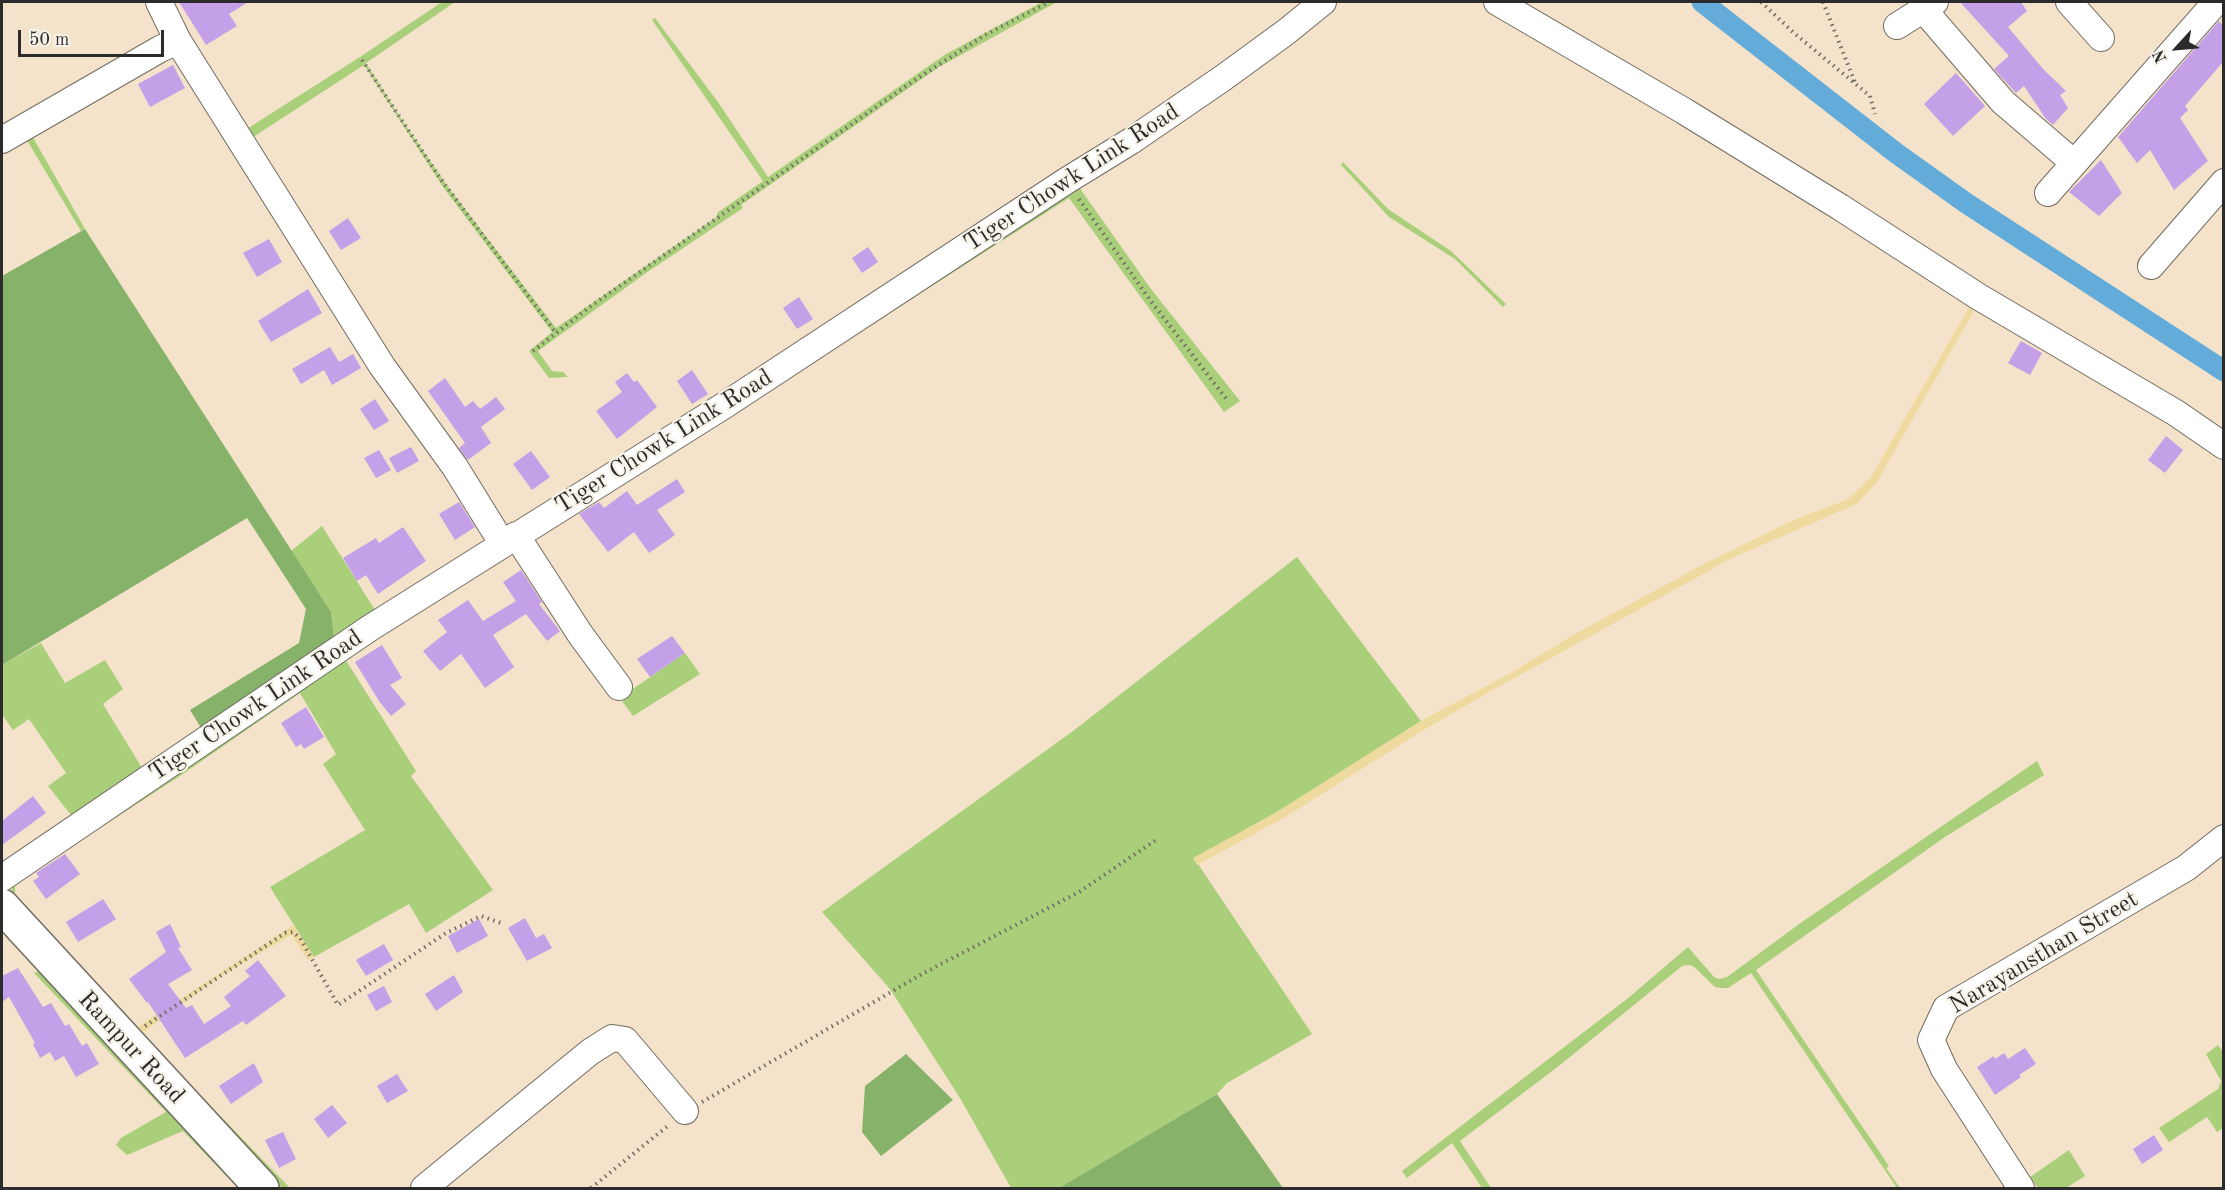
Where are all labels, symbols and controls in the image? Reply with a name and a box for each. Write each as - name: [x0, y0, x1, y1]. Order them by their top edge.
- scale bar: [21, 18, 166, 56]
- north arrow: [2147, 18, 2207, 78]
- text: 50 m: [29, 31, 69, 49]
- text: N: [2151, 47, 2171, 65]
- street label: Tiger Chowk Link Road: [959, 98, 1185, 258]
- street label: Tiger Chowk Link Road: [550, 363, 778, 521]
- street label: Tiger Chowk Link Road: [144, 624, 368, 788]
- street label: Narayansthan Street: [1944, 885, 2144, 1021]
- street label: Rampur Road: [72, 986, 190, 1110]

